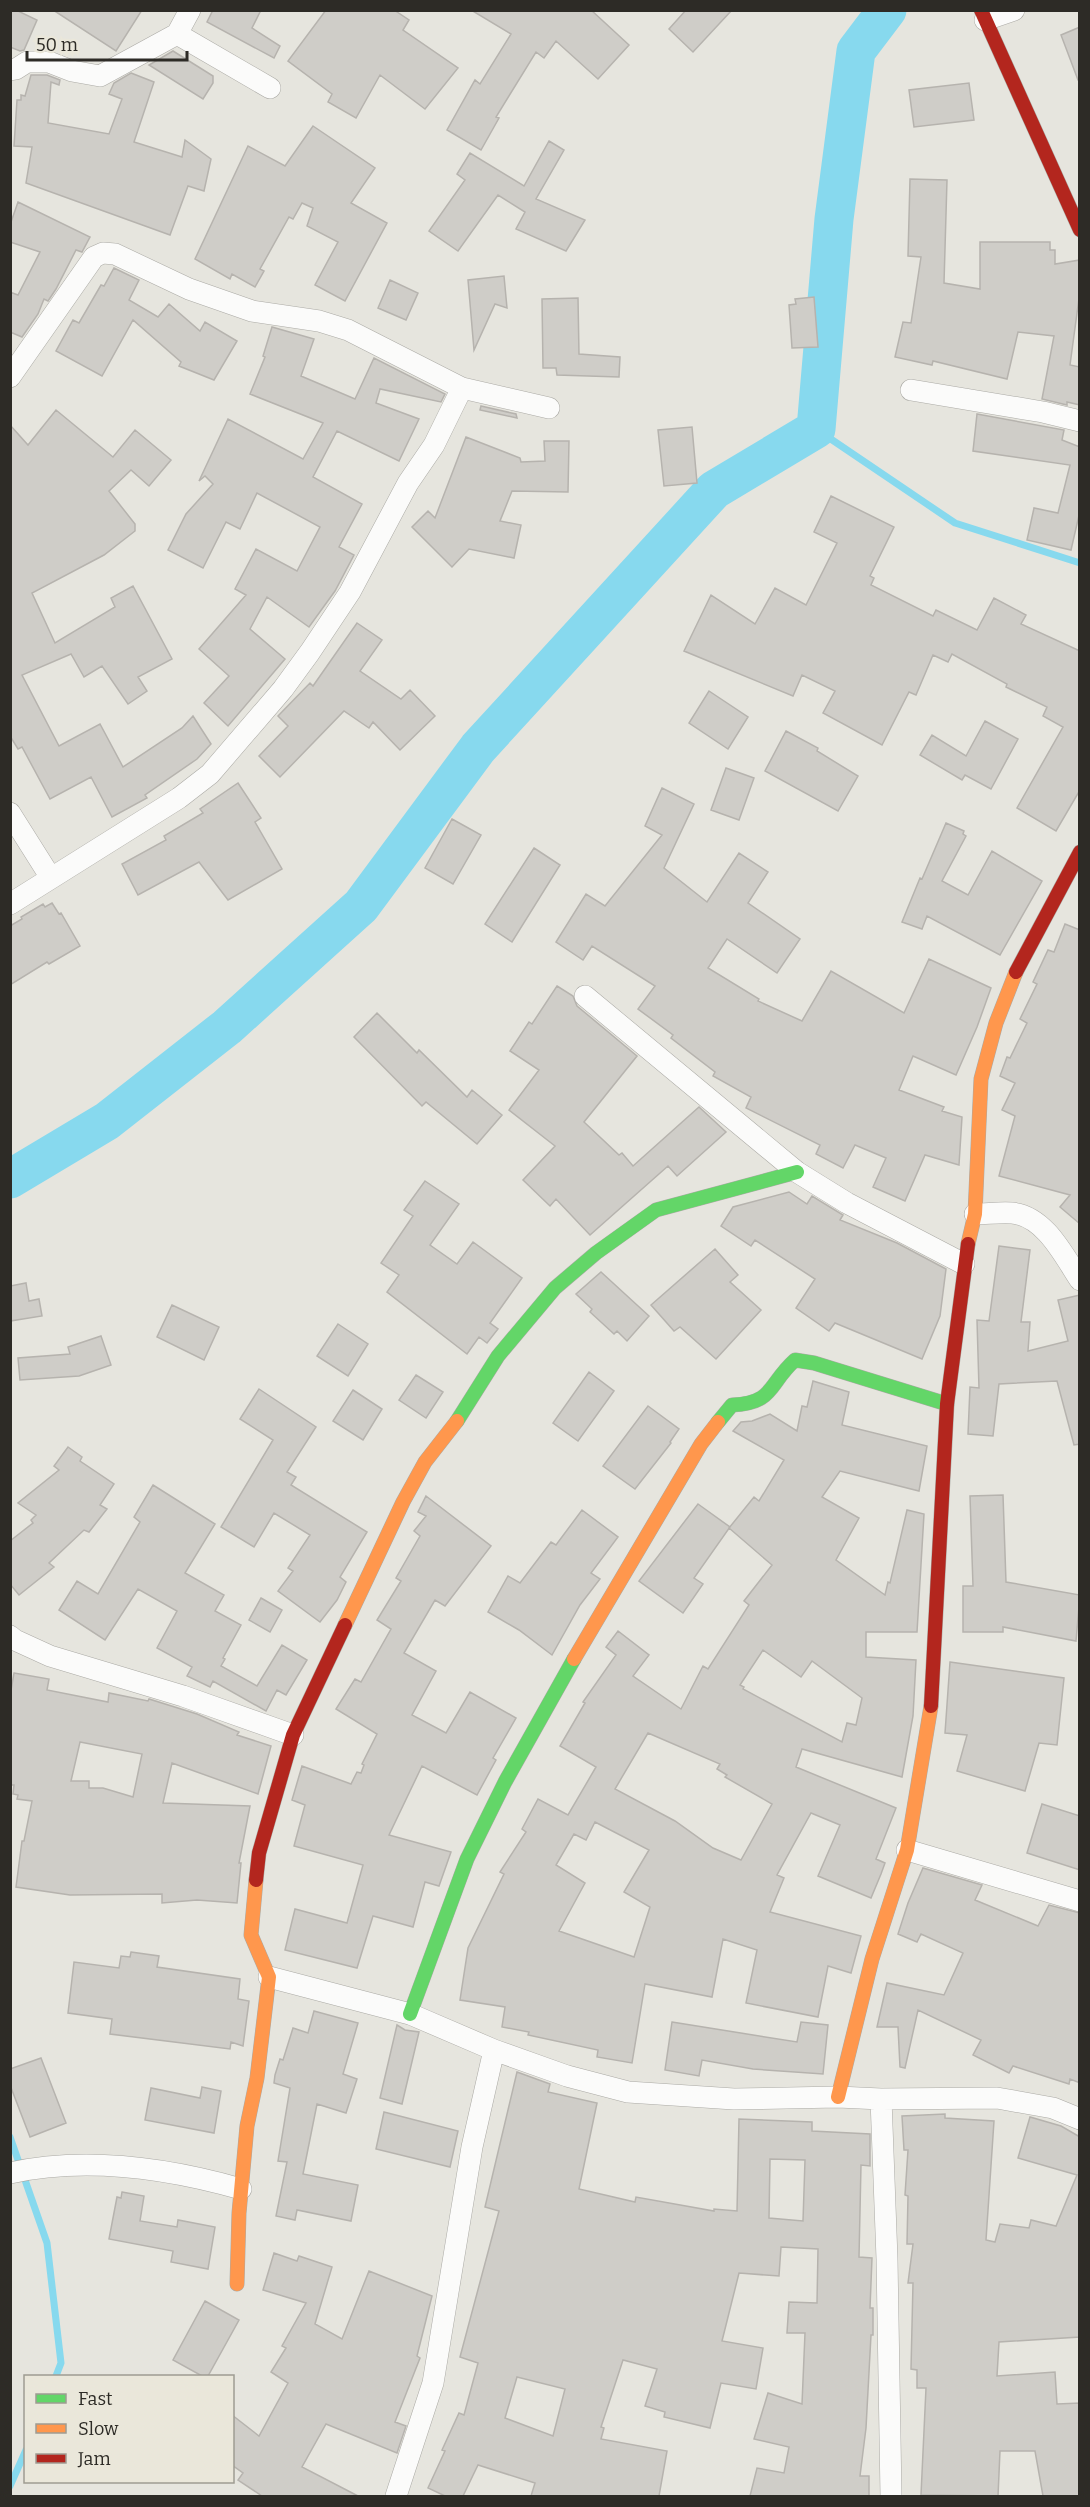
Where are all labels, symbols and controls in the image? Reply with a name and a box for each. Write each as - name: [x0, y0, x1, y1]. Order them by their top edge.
- scale bar: [27, 24, 188, 62]
- text: 50 m: [36, 34, 78, 56]
- legend: [24, 2375, 234, 2483]
- text: Fast: [78, 2388, 113, 2410]
- text: Slow: [78, 2418, 119, 2440]
- text: Jam: [77, 2448, 111, 2470]

